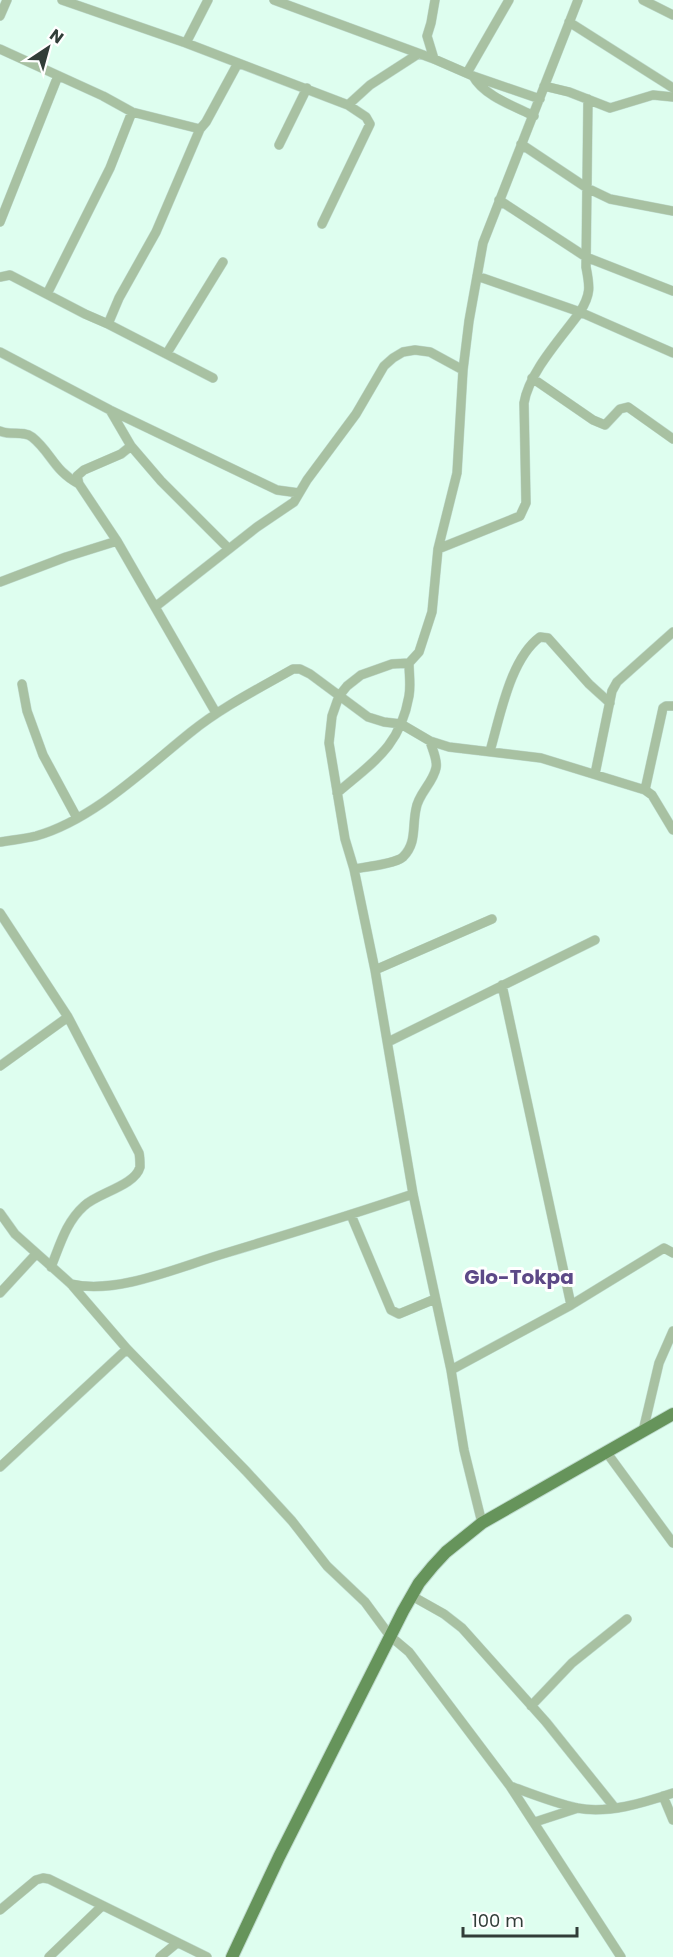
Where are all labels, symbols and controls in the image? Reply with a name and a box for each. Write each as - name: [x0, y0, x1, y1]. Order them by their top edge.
- north arrow: [18, 18, 78, 78]
- text: N: [45, 23, 68, 49]
- district label: Glo-Tokpa: [464, 1263, 574, 1291]
- scale bar: [463, 1900, 577, 1938]
- text: 100 m: [472, 1908, 524, 1933]

